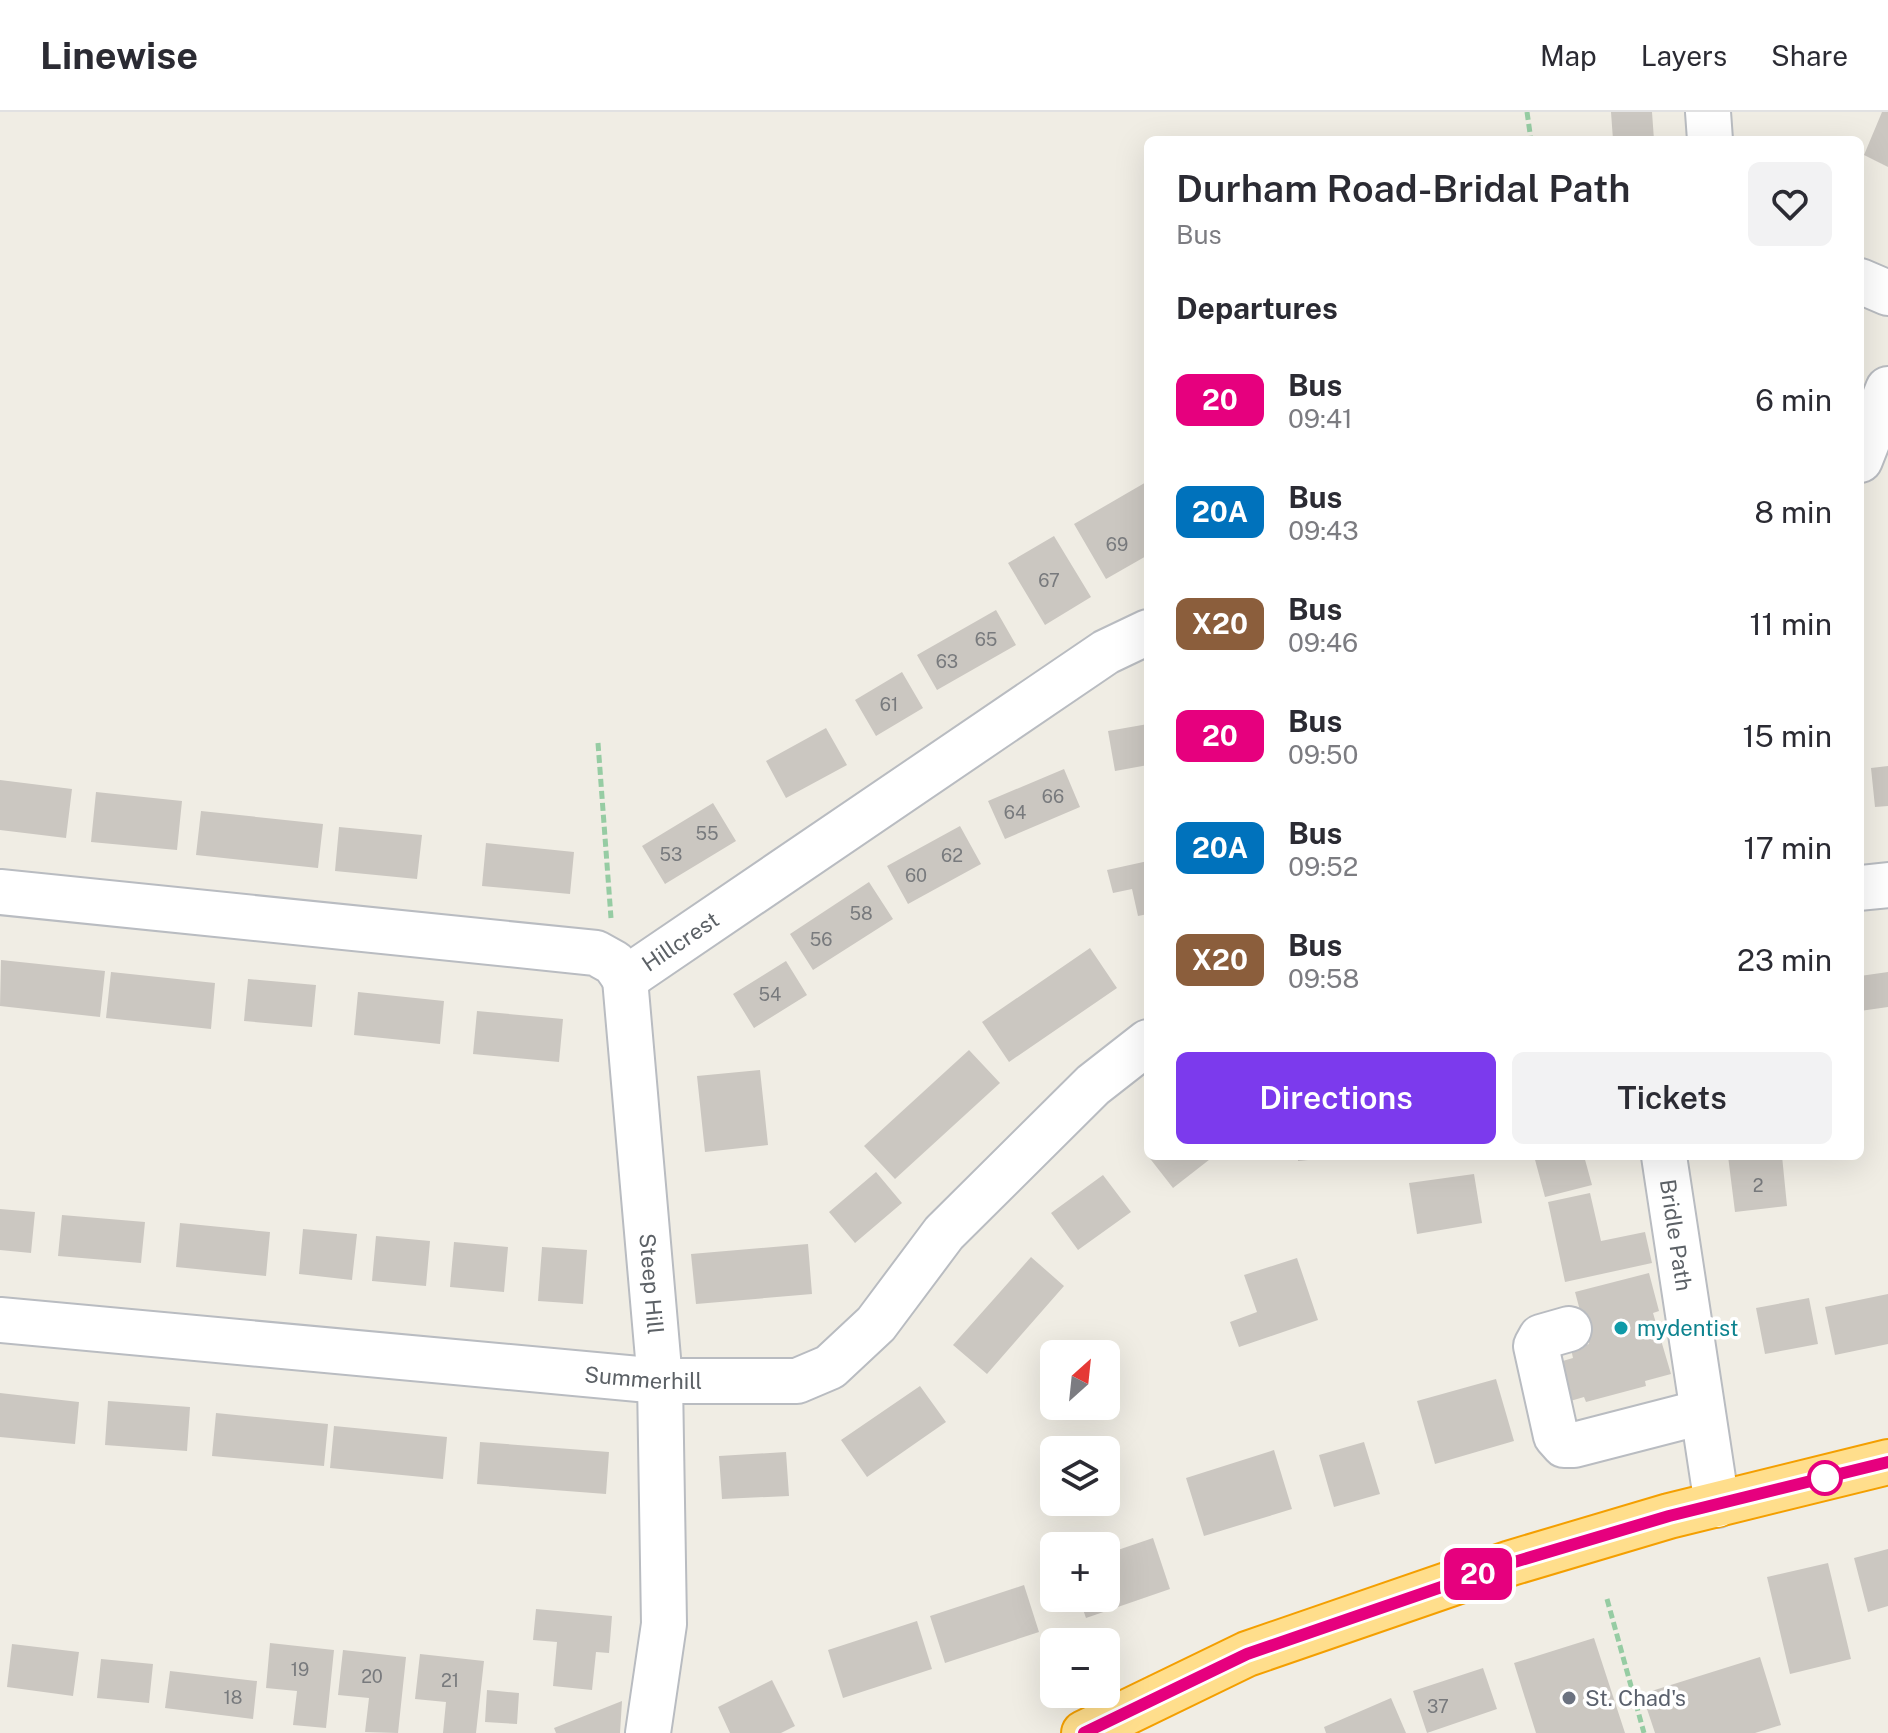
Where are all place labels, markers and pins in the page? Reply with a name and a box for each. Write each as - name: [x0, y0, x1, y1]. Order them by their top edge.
- place label: mydentist: [1637, 1315, 1738, 1341]
- marker: mydentist: [1612, 1319, 1630, 1337]
- unlabelled marker: [1808, 1461, 1842, 1495]
- place label: St. Chad's: [1585, 1685, 1686, 1711]
- marker: St. Chad's: [1560, 1689, 1578, 1707]

